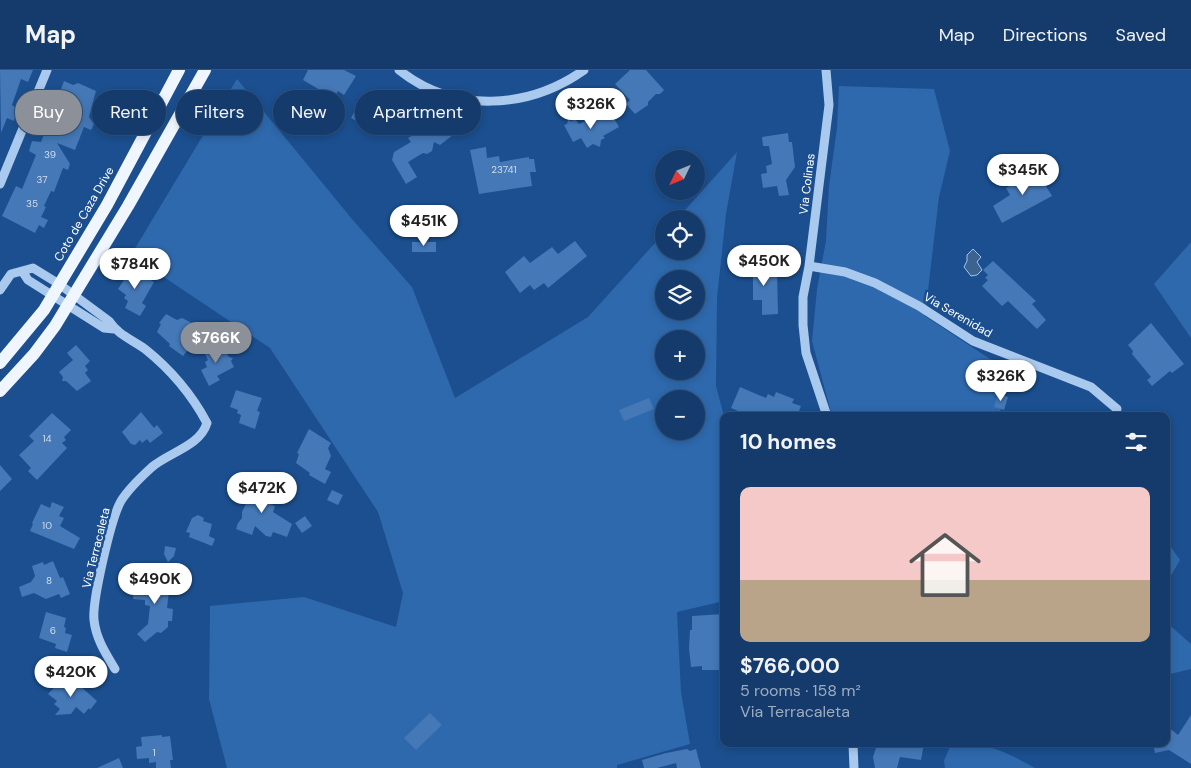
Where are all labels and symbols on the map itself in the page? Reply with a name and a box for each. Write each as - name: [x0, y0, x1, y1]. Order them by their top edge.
- pin: $326K: [556, 88, 626, 130]
- house number: 39: [44, 148, 56, 161]
- north arrow: [655, 150, 705, 200]
- street label: Via Colinas: [795, 153, 819, 215]
- pin: $345K: [988, 154, 1058, 196]
- house number: 23741: [491, 163, 517, 176]
- street label: Coto de Caza Drive: [50, 164, 118, 264]
- house number: 37: [36, 173, 48, 186]
- house number: 35: [26, 197, 38, 210]
- pin: $451K: [389, 204, 459, 247]
- pin: $450K: [729, 244, 799, 287]
- pin: $784K: [100, 248, 170, 290]
- street label: Via Serenidad: [921, 289, 995, 341]
- pin: $766K: [181, 322, 251, 364]
- pin: $326K: [966, 360, 1036, 402]
- house number: 14: [42, 432, 52, 445]
- pin: $472K: [227, 472, 297, 514]
- street label: Via Terracaleta: [78, 506, 114, 590]
- house number: 10: [42, 519, 52, 532]
- pin: $490K: [120, 562, 190, 605]
- house number: 8: [46, 574, 52, 587]
- house number: 6: [50, 624, 56, 637]
- pin: $420K: [36, 656, 106, 698]
- house number: 1: [152, 746, 156, 759]

